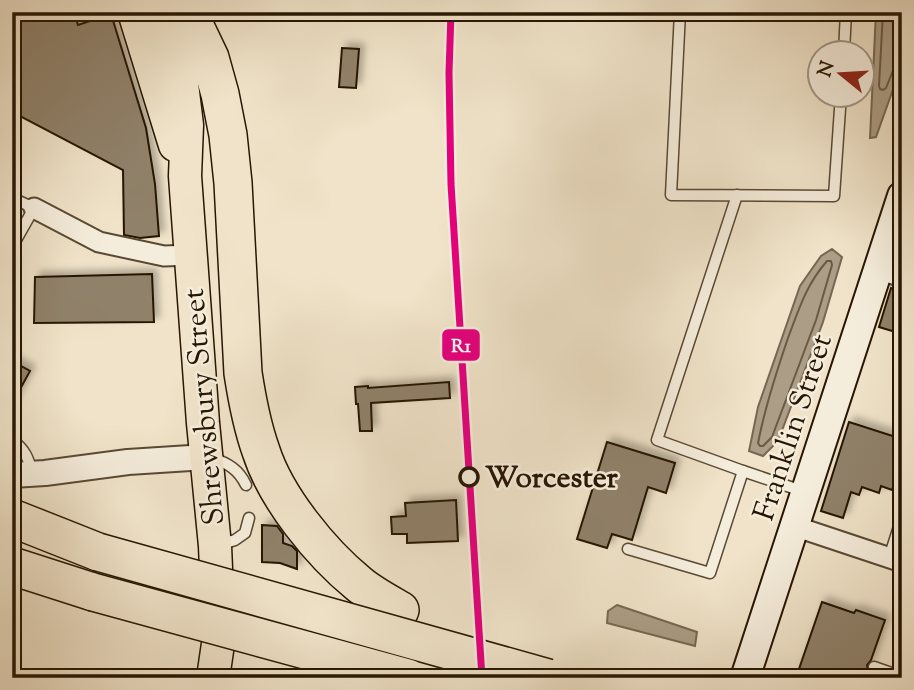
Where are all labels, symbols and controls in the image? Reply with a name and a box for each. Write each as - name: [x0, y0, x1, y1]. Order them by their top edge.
- north arrow: [806, 38, 876, 108]
- text: N: [812, 58, 842, 81]
- street label: Shrewsbury Street: [174, 287, 237, 527]
- line badge: R1: [441, 328, 481, 362]
- street label: Franklin Street: [744, 329, 845, 527]
- text: R1: [451, 334, 472, 361]
- place label: Worcester: [485, 458, 619, 501]
- marker: Worcester: [459, 467, 479, 487]

